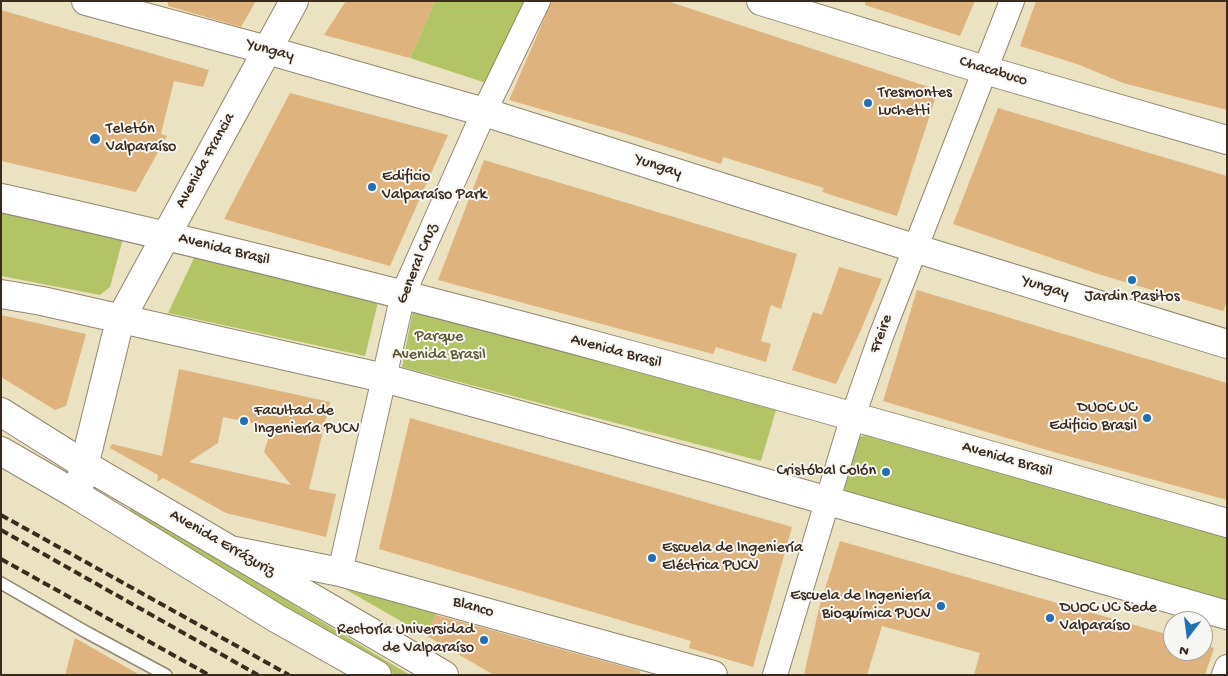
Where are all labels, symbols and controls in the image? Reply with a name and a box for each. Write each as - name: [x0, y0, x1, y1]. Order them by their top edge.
- street label: Yungay: [244, 35, 296, 67]
- street label: Chacabuco: [957, 53, 1029, 91]
- place label: Tresmontes Luchetti: [878, 84, 952, 122]
- marker: Tresmontes Luchetti: [862, 97, 874, 109]
- street label: Avenida Francia: [172, 110, 240, 212]
- place label: Teletón Valparaíso: [106, 120, 176, 158]
- marker: Teletón Valparaíso: [88, 132, 102, 146]
- street label: Yungay: [632, 150, 684, 184]
- place label: Edificio Valparaíso Park: [382, 168, 487, 206]
- marker: Edificio Valparaíso Park: [366, 181, 378, 193]
- street label: General Cruz: [393, 221, 443, 307]
- street label: Avenida Brasil: [176, 229, 272, 271]
- street label: Yungay: [1019, 272, 1071, 304]
- marker: Jardin Pasitos: [1126, 274, 1138, 286]
- place label: Jardin Pasitos: [1084, 288, 1180, 308]
- street label: Freire: [866, 312, 898, 356]
- park label: Parque Avenida Brasil: [392, 328, 486, 366]
- street label: Avenida Brasil: [568, 331, 664, 373]
- place label: DUOC UC Edificio Brasil: [1049, 399, 1137, 437]
- place label: Facultad de Ingeniería PUCV: [254, 402, 360, 440]
- marker: DUOC UC Edificio Brasil: [1141, 412, 1153, 424]
- marker: Facultad de Ingeniería PUCV: [238, 415, 250, 427]
- street label: Avenida Brasil: [959, 438, 1055, 482]
- place label: Cristóbal Colón: [776, 462, 876, 482]
- marker: Cristóbal Colón: [880, 466, 892, 478]
- street label: Avenida Errázuriz: [166, 506, 278, 582]
- place label: Escuela de Ingeniería Eléctrica PUCV: [662, 539, 803, 577]
- marker: Escuela de Ingeniería Eléctrica PUCV: [646, 552, 658, 564]
- place label: Escuela de Ingeniería Bioquímica PUCV: [790, 587, 931, 625]
- street label: Blanco: [450, 593, 496, 623]
- place label: DUOC UC Sede Valparaíso: [1060, 599, 1157, 637]
- marker: Escuela de Ingeniería Bioquímica PUCV: [935, 600, 947, 612]
- north arrow: [1163, 611, 1213, 661]
- marker: DUOC UC Sede Valparaíso: [1044, 612, 1056, 624]
- place label: Rectoría Universidad de Valparaíso: [337, 621, 474, 659]
- marker: Rectoría Universidad de Valparaíso: [478, 634, 490, 646]
- text: N: [1178, 641, 1191, 659]

